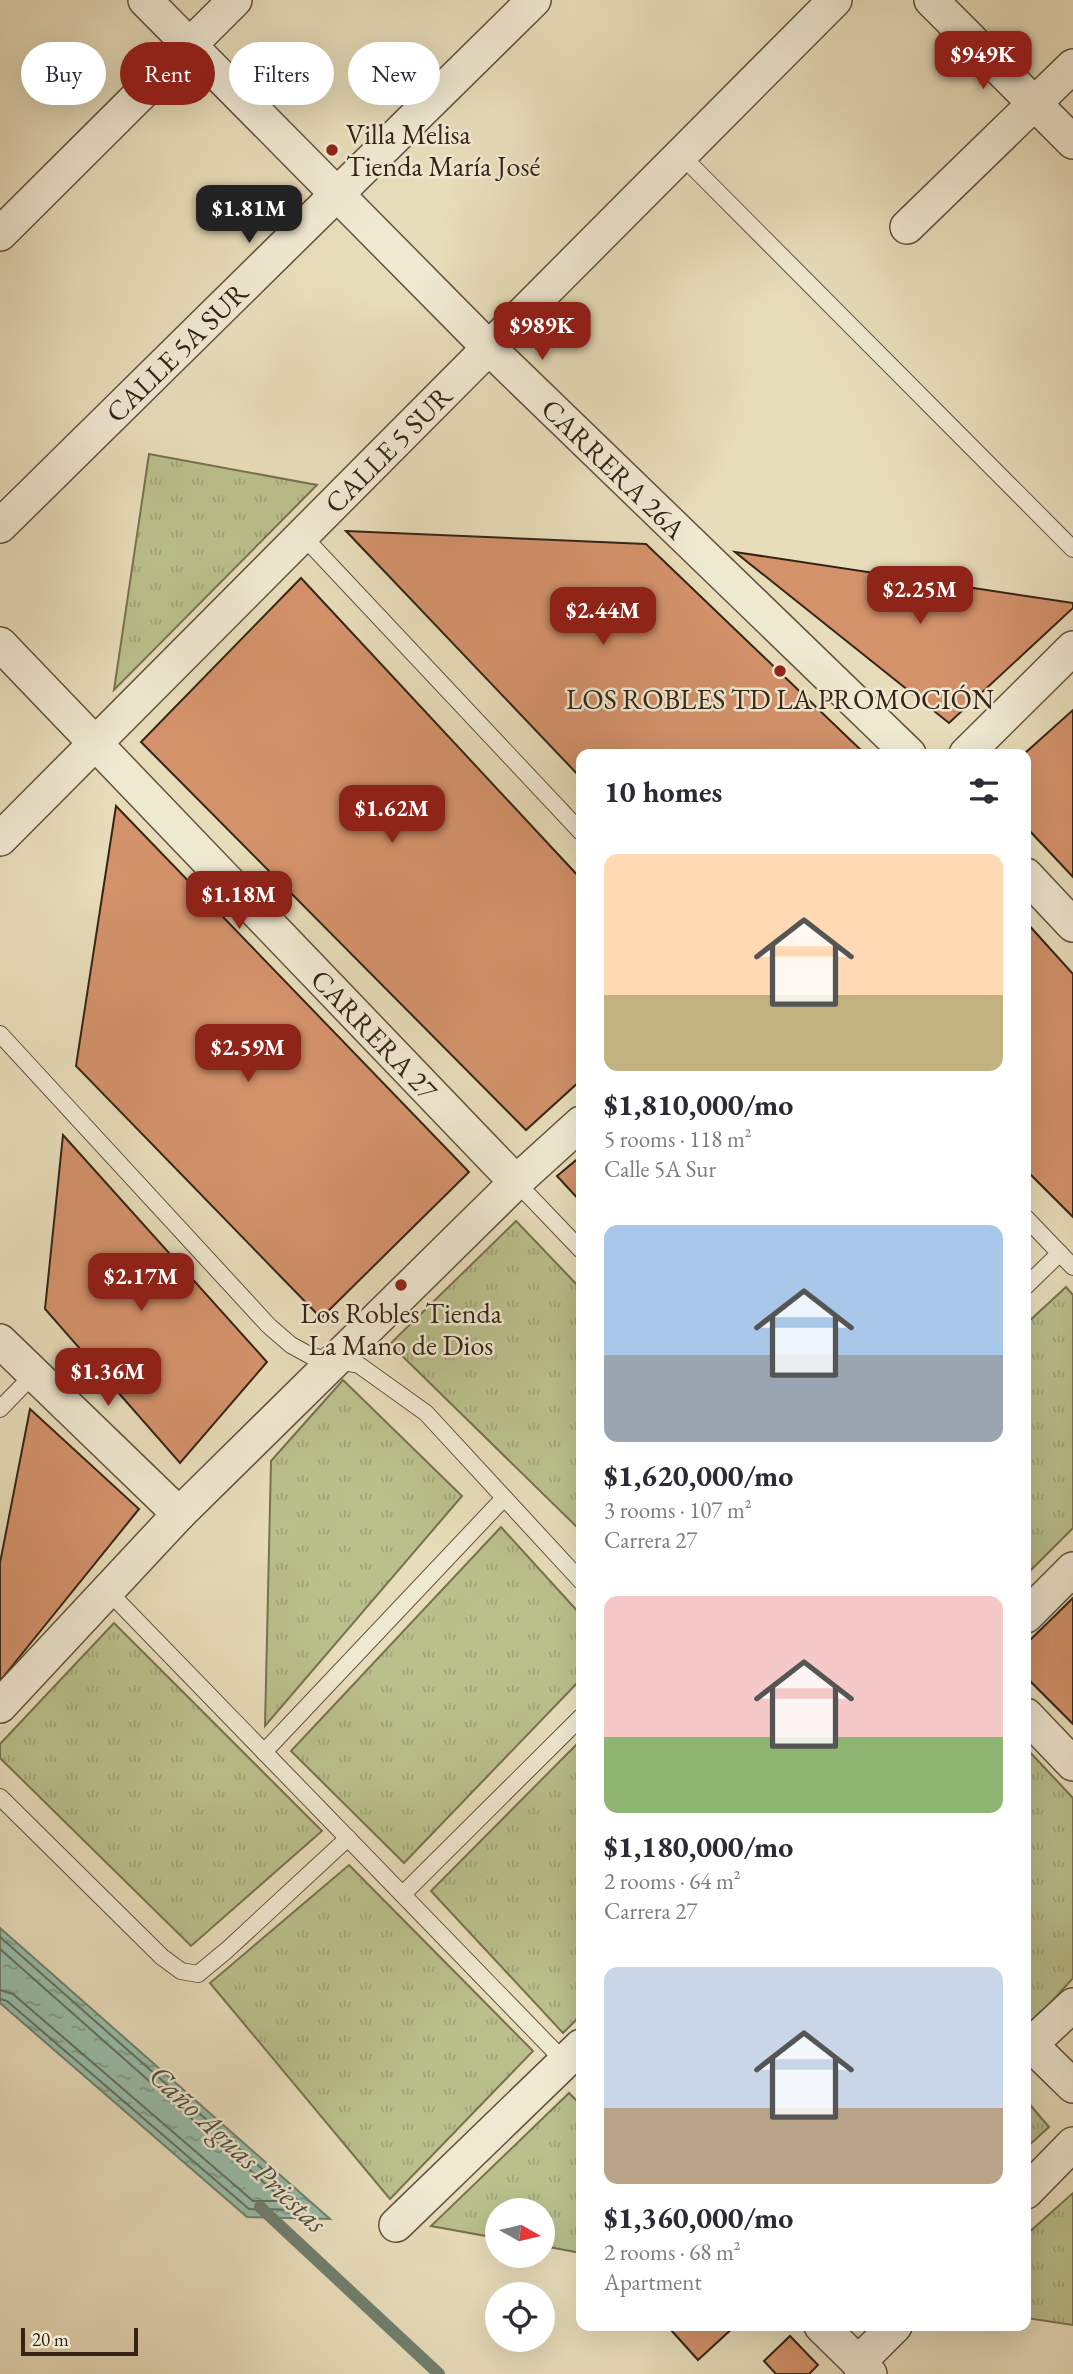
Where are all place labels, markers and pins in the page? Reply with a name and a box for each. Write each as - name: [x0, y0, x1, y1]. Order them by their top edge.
- pin: $949K: [934, 32, 1032, 91]
- place label: Villa Melisa Tienda María José: [346, 116, 541, 184]
- marker: Villa Melisa Tienda María José: [324, 142, 340, 158]
- pin: $1.81M: [192, 186, 306, 245]
- pin: $989K: [493, 302, 591, 362]
- pin: $2.25M: [863, 566, 977, 626]
- pin: $2.44M: [546, 588, 660, 647]
- marker: LOS ROBLES TD LA PROMOCIÓN: [772, 663, 788, 679]
- place label: LOS ROBLES TD LA PROMOCIÓN: [566, 681, 994, 717]
- pin: $1.62M: [335, 786, 449, 845]
- pin: $1.18M: [182, 872, 296, 931]
- pin: $2.59M: [191, 1024, 305, 1084]
- pin: $2.17M: [84, 1254, 198, 1313]
- marker: Los Robles Tienda La Mano de Dios: [393, 1277, 409, 1293]
- place label: Los Robles Tienda La Mano de Dios: [300, 1295, 503, 1363]
- pin: $1.36M: [51, 1348, 165, 1408]

